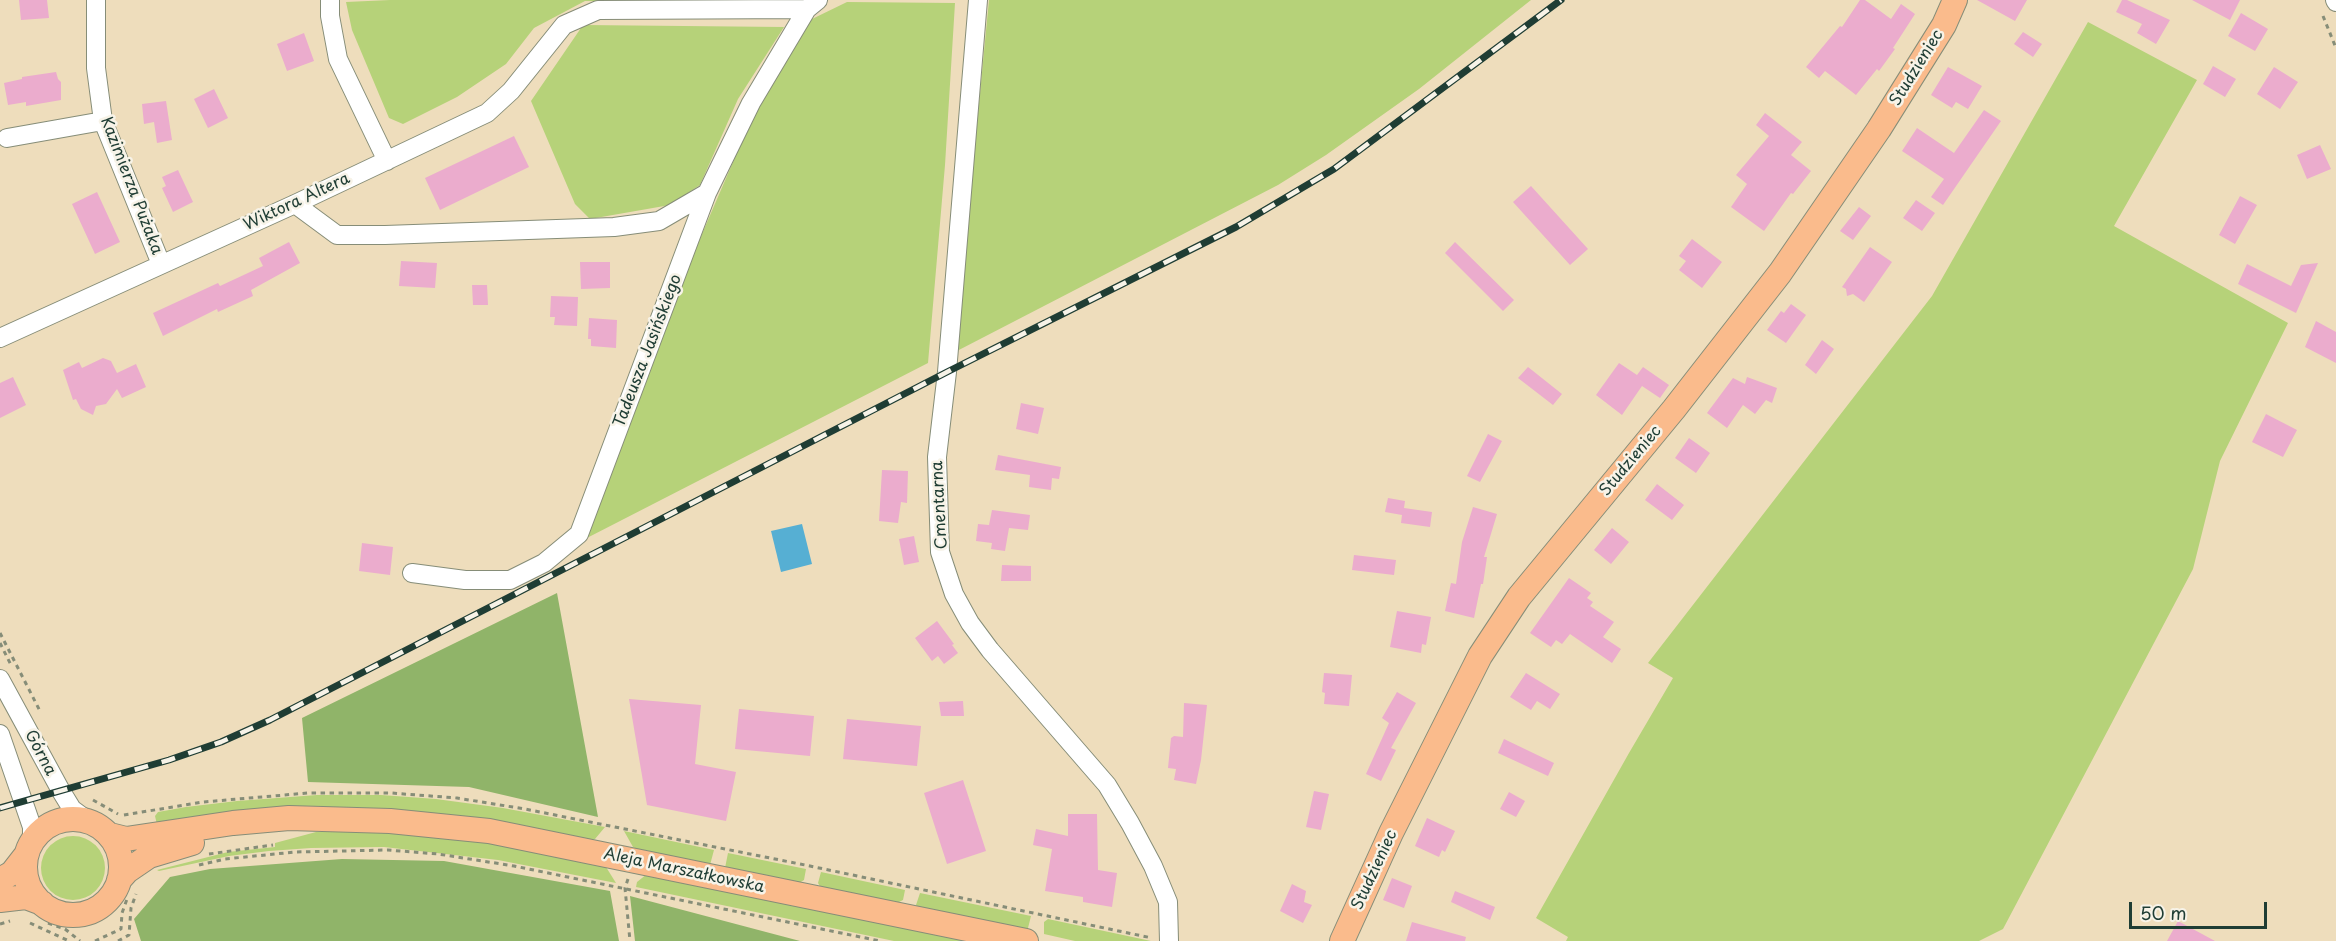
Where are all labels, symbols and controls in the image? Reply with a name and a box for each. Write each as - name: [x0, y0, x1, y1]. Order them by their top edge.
- street label: Studzieniec: [1886, 27, 1948, 109]
- street label: Kazimierza Pużaka: [96, 114, 166, 258]
- street label: Wiktora Altera: [241, 169, 353, 235]
- street label: Tadeusza Jasińskiego: [610, 272, 686, 430]
- street label: Studzieniec: [1596, 422, 1666, 500]
- street label: Cmentarna: [928, 460, 952, 550]
- street label: Górna: [20, 727, 60, 779]
- street label: Studzieniec: [1348, 827, 1402, 913]
- street label: Aleja Marszałkowska: [602, 845, 766, 897]
- scale bar: [2132, 890, 2270, 928]
- text: 50 m: [2140, 899, 2187, 926]

